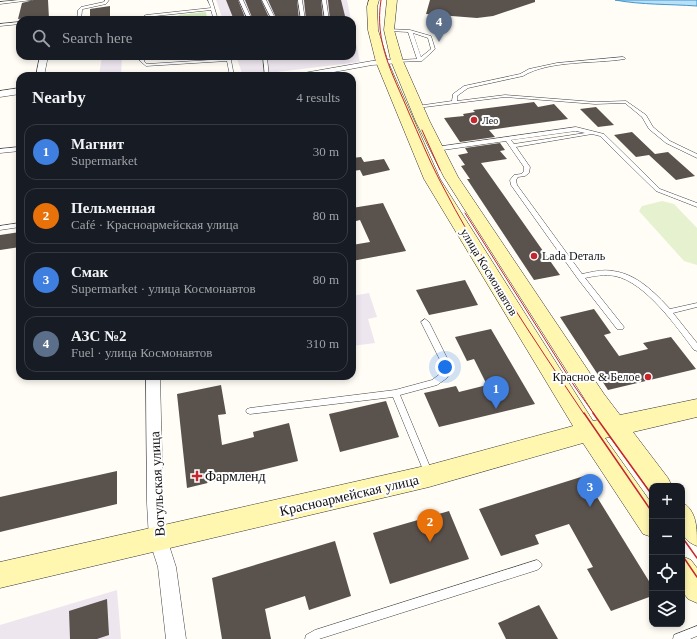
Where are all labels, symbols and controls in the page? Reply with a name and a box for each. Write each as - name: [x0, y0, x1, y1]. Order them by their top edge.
- pin: 4: [426, 9, 452, 42]
- search box: [16, 16, 356, 60]
- icon: search: [30, 27, 52, 49]
- text: Search here: [62, 30, 132, 46]
- text: Nearby: [32, 88, 86, 107]
- text: 4 results: [296, 90, 340, 105]
- marker: Лео: [469, 115, 479, 125]
- place label: Лео: [482, 115, 498, 126]
- text: Магнит: [71, 136, 124, 152]
- text: 1: [43, 144, 49, 159]
- text: 30 m: [313, 144, 339, 159]
- text: Supermarket: [71, 153, 137, 168]
- text: Пельменная: [71, 200, 155, 216]
- text: 2: [43, 208, 49, 223]
- text: 80 m: [313, 208, 339, 223]
- text: Café · Красноармейская улица: [71, 217, 239, 232]
- street label: улица Космонавтов: [457, 226, 521, 318]
- place label: Lada Dеталь: [542, 249, 606, 263]
- marker: Lada Dеталь: [529, 251, 539, 261]
- text: Смак: [71, 264, 108, 280]
- text: 3: [43, 272, 49, 287]
- text: 80 m: [313, 272, 339, 287]
- text: Supermarket · улица Космонавтов: [71, 281, 256, 296]
- text: АЗС №2: [71, 328, 127, 344]
- text: 4: [43, 336, 49, 351]
- text: 310 m: [306, 336, 339, 351]
- text: Fuel · улица Космонавтов: [71, 345, 212, 360]
- your location: [435, 357, 455, 377]
- place label: Красное & Белое: [552, 370, 640, 384]
- marker: Красное & Белое: [643, 372, 653, 382]
- pin: 1: [483, 376, 509, 409]
- street label: Вогульская улица: [147, 430, 168, 537]
- place label: Фармленд: [205, 469, 266, 484]
- marker: Фармленд: [192, 471, 202, 481]
- street label: Красноармейская улица: [278, 472, 421, 519]
- pin: 3: [577, 474, 603, 507]
- map controls: [649, 483, 685, 627]
- button: +: [649, 483, 685, 519]
- pin: 2: [417, 509, 443, 542]
- button: −: [649, 519, 685, 555]
- button: locate: [649, 555, 685, 591]
- button: layers: [649, 591, 685, 627]

